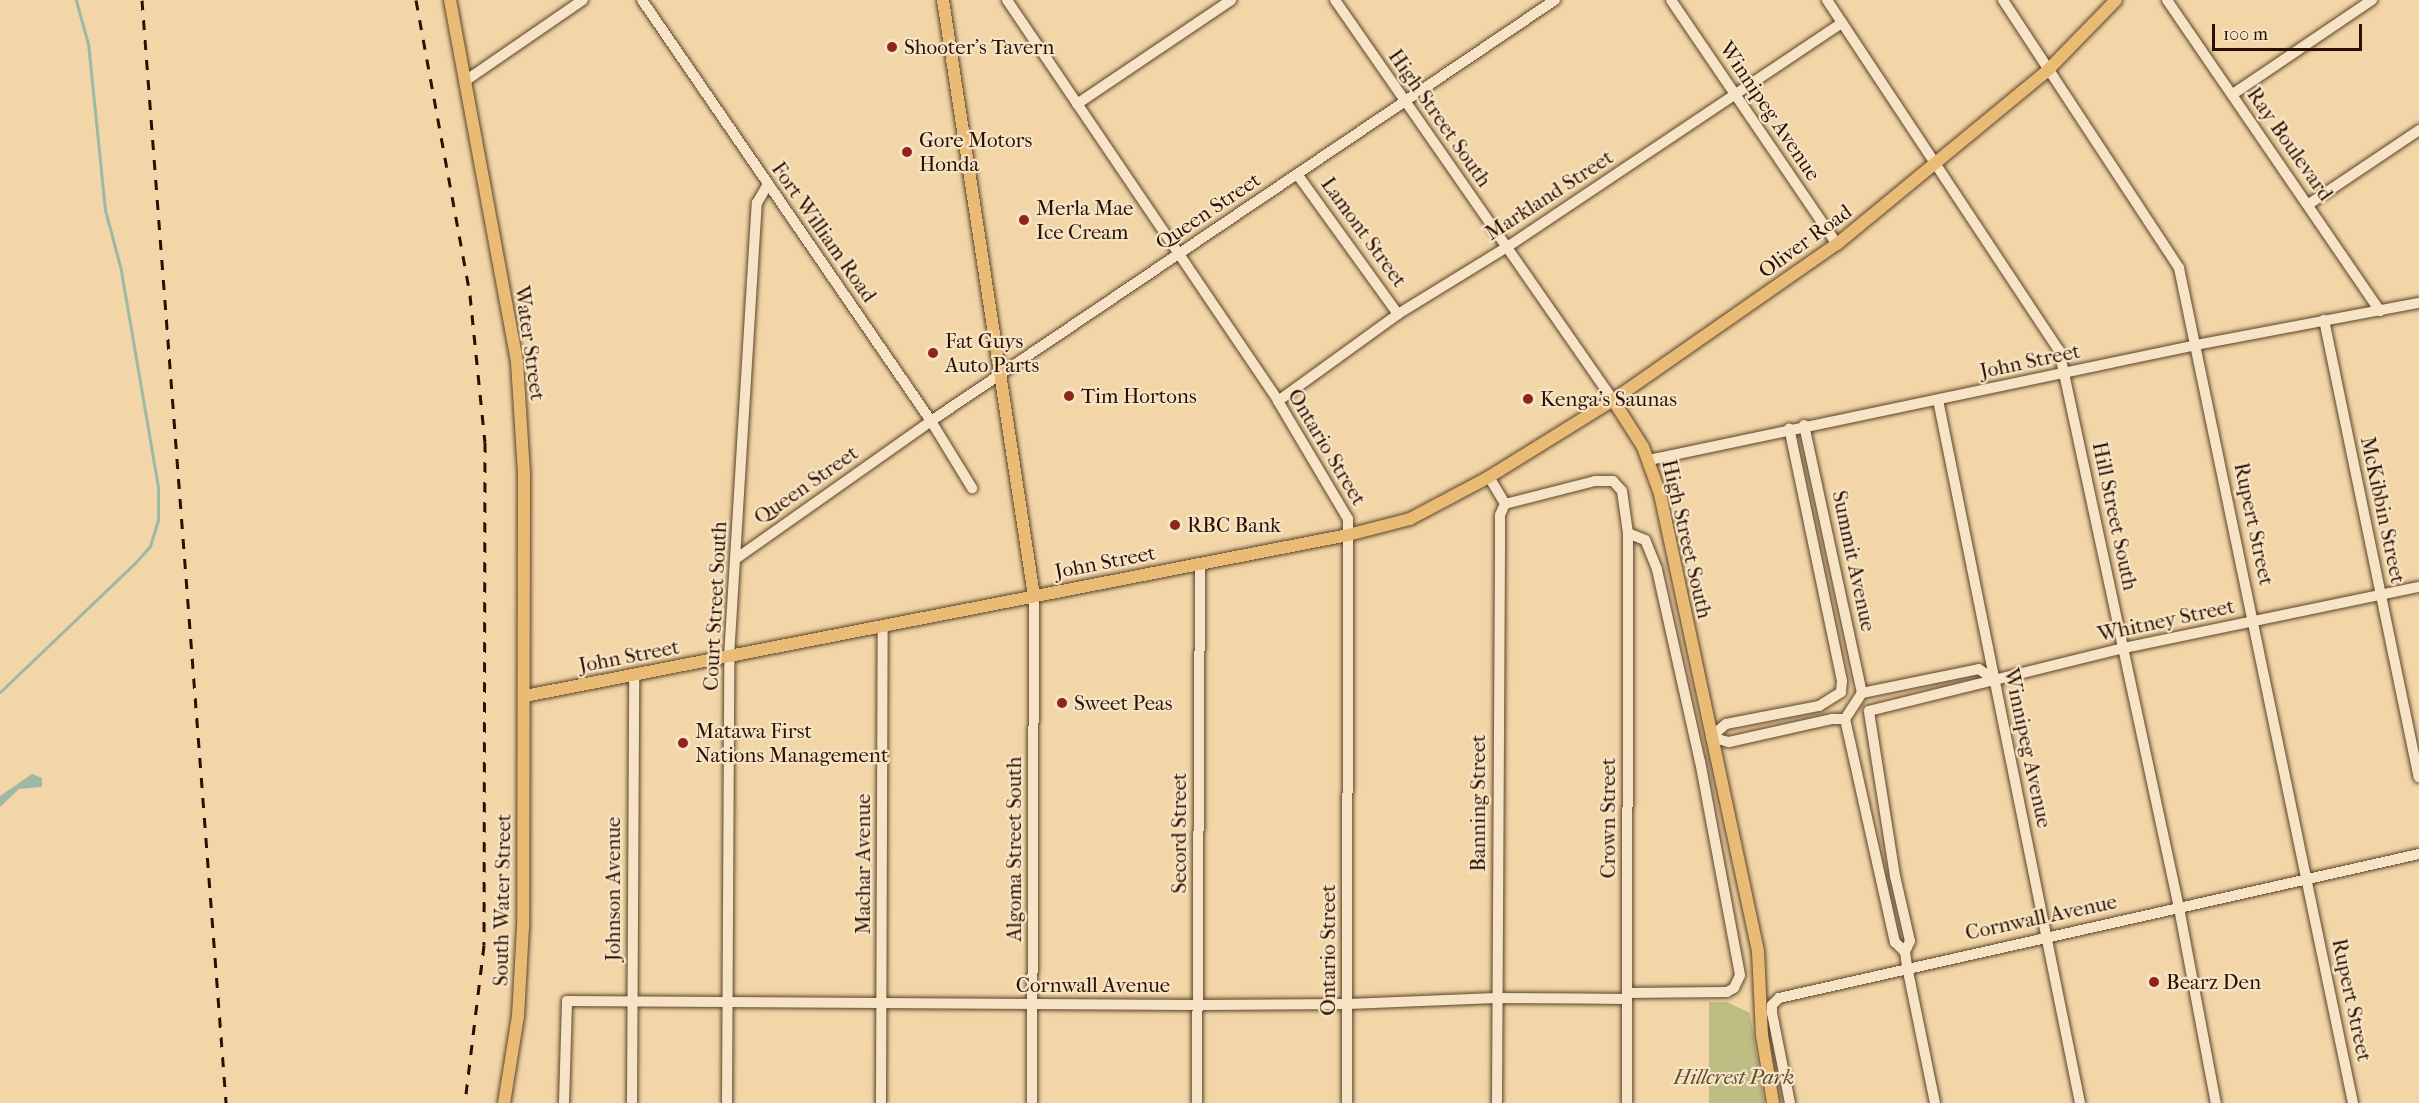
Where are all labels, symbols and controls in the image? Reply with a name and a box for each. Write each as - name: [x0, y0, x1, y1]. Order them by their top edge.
- scale bar: [2215, 12, 2365, 50]
- text: 100 m: [2223, 24, 2268, 45]
- place label: Shooter's Tavern: [904, 34, 1054, 60]
- street label: Winnipeg Avenue: [1714, 37, 1826, 185]
- marker: Shooter's Tavern: [885, 40, 899, 54]
- street label: High Street South: [1383, 44, 1497, 192]
- street label: Ray Boulevard: [2242, 82, 2338, 206]
- place label: Gore Motors Honda: [919, 127, 1032, 177]
- street label: Markland Street: [1480, 144, 1618, 246]
- marker: Gore Motors Honda: [900, 145, 914, 159]
- street label: Fort William Road: [766, 157, 882, 307]
- street label: Queen Street: [1151, 167, 1265, 255]
- street label: Lamont Street: [1316, 172, 1412, 292]
- place label: Merla Mae Ice Cream: [1036, 195, 1133, 245]
- street label: Oliver Road: [1754, 199, 1856, 283]
- marker: Merla Mae Ice Cream: [1017, 213, 1031, 227]
- street label: Water Street: [509, 284, 551, 402]
- place label: Fat Guys Auto Parts: [945, 328, 1039, 378]
- street label: John Street: [1978, 338, 2082, 384]
- marker: Fat Guys Auto Parts: [926, 346, 940, 360]
- place label: Tim Hortons: [1081, 383, 1197, 409]
- street label: Ontario Street: [1282, 384, 1372, 510]
- place label: Kenga's Saunas: [1540, 386, 1677, 412]
- marker: Tim Hortons: [1062, 389, 1076, 403]
- marker: Kenga's Saunas: [1521, 392, 1535, 406]
- street label: McKibbin Street: [2355, 434, 2411, 586]
- street label: Hill Street South: [2087, 439, 2143, 593]
- street label: Queen Street: [749, 440, 863, 530]
- street label: High Street South: [1656, 457, 1718, 621]
- street label: Rupert Street: [2229, 460, 2279, 588]
- street label: Summit Avenue: [1827, 488, 1881, 634]
- place label: RBC Bank: [1187, 512, 1281, 538]
- marker: RBC Bank: [1168, 518, 1182, 532]
- street label: Court Street South: [698, 521, 732, 691]
- street label: John Street: [1053, 540, 1157, 584]
- street label: Whitney Street: [2095, 593, 2237, 647]
- street label: John Street: [577, 634, 681, 678]
- street label: Winnipeg Avenue: [1999, 666, 2057, 830]
- place label: Sweet Peas: [1074, 690, 1173, 716]
- marker: Sweet Peas: [1055, 696, 1069, 710]
- place label: Matawa First Nations Management: [695, 718, 888, 768]
- street label: Banning Street: [1465, 734, 1491, 872]
- marker: Matawa First Nations Management: [676, 736, 690, 750]
- street label: Algoma Street South: [1001, 756, 1027, 942]
- street label: Crown Street: [1595, 758, 1621, 878]
- street label: Secord Street: [1166, 772, 1192, 894]
- street label: Machar Avenue: [850, 794, 876, 934]
- street label: South Water Street: [488, 814, 516, 986]
- street label: Johnson Avenue: [600, 817, 626, 961]
- street label: Ontario Street: [1315, 884, 1341, 1016]
- street label: Cornwall Avenue: [1963, 889, 2119, 945]
- street label: Rupert Street: [2327, 936, 2377, 1064]
- place label: Bearz Den: [2166, 969, 2261, 995]
- street label: Cornwall Avenue: [1016, 972, 1170, 998]
- marker: Bearz Den: [2147, 975, 2161, 989]
- park label: Hillcrest Park: [1674, 1064, 1794, 1090]

